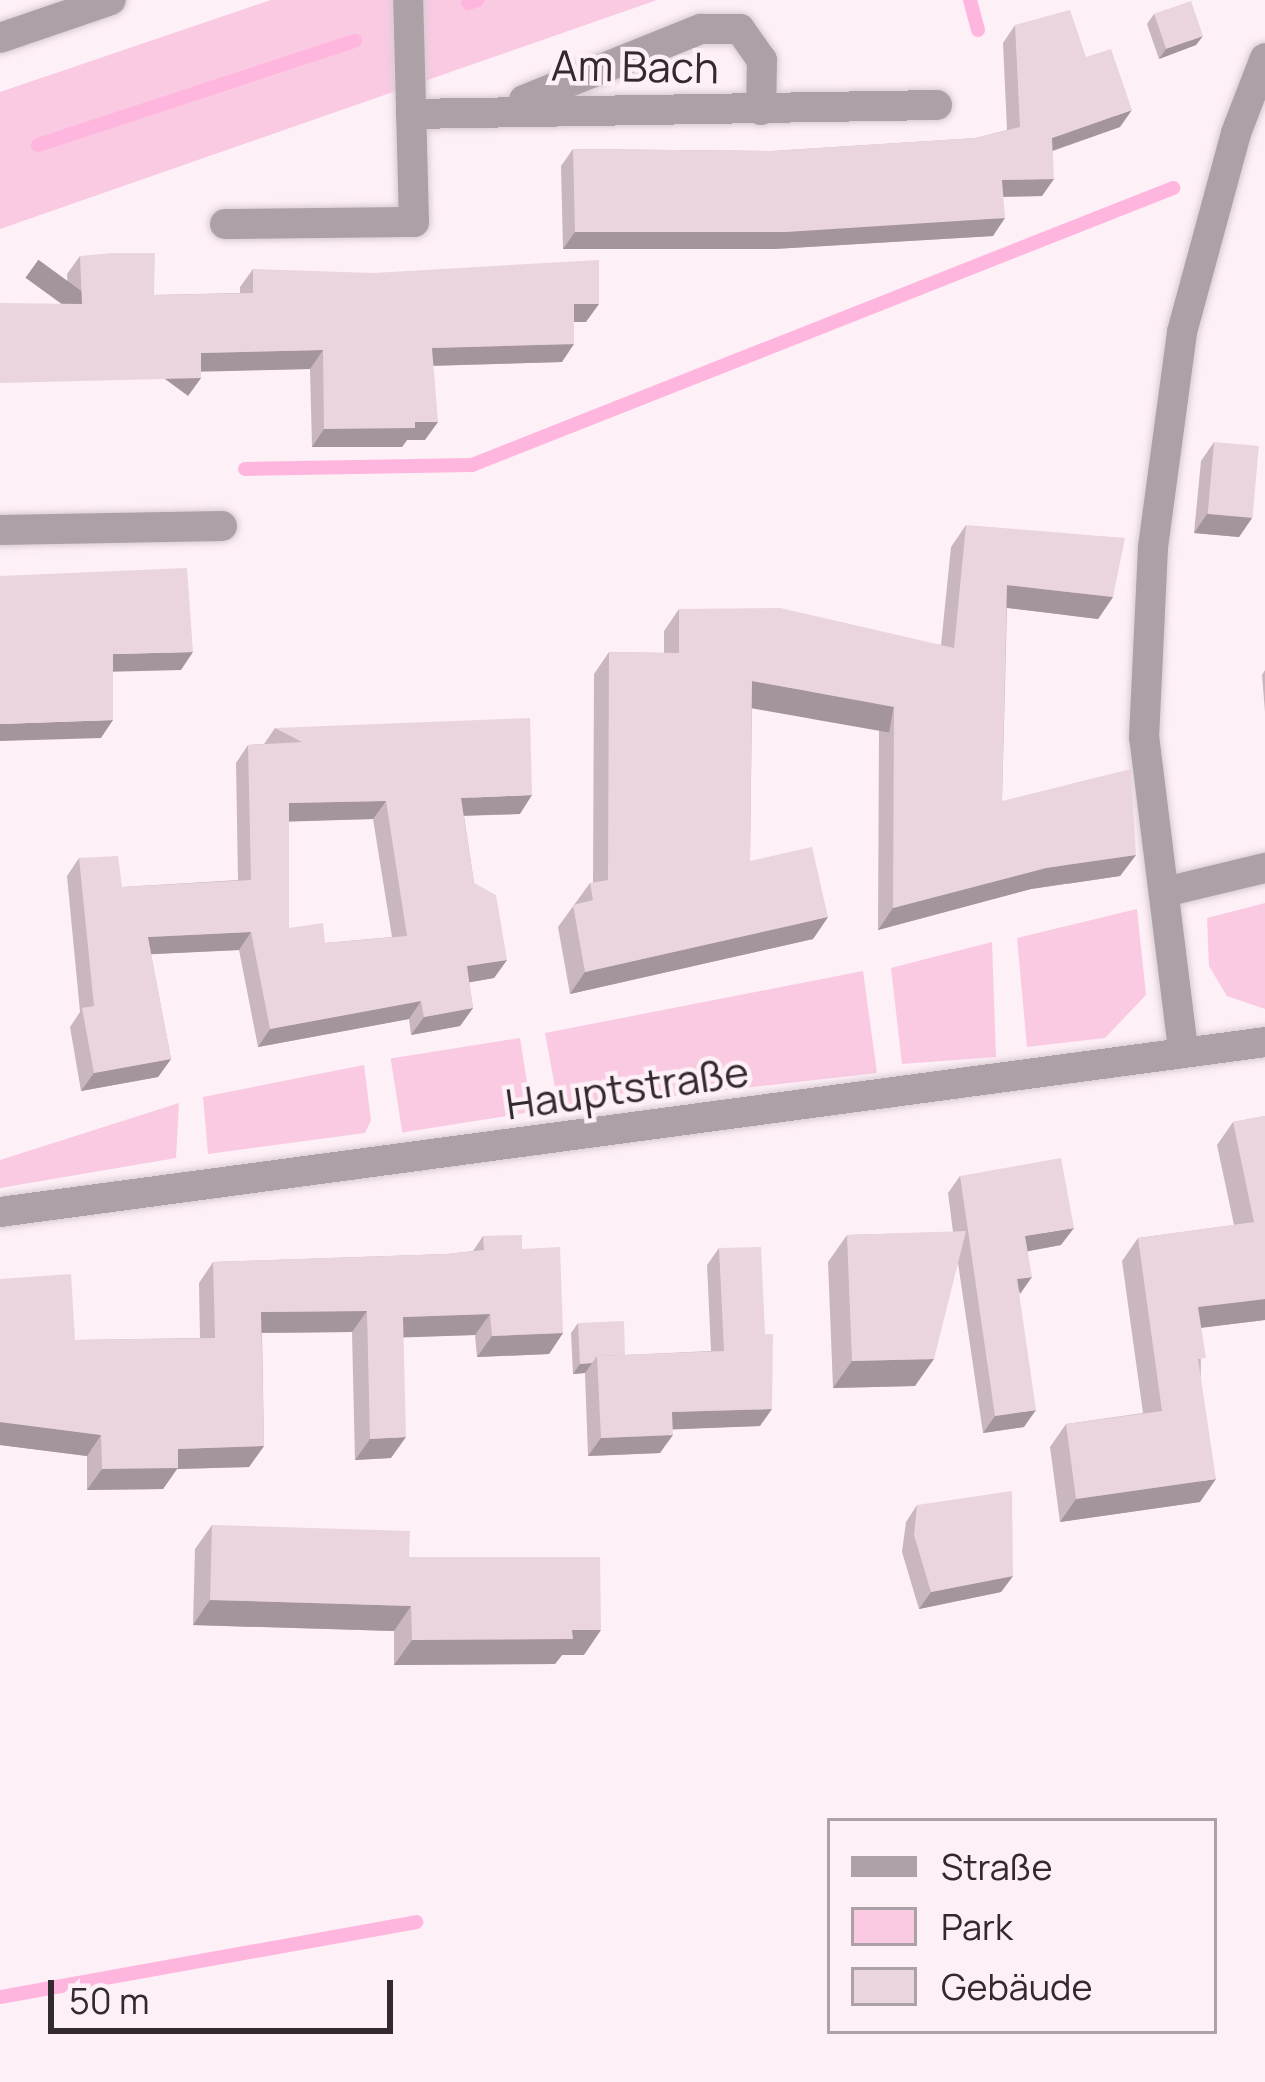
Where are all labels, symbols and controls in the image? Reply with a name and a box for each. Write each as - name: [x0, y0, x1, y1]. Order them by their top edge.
- street label: Am Bach: [551, 39, 719, 93]
- street label: Hauptstraße: [502, 1045, 752, 1129]
- legend: [827, 1818, 1217, 2034]
- text: Straße: [941, 1842, 1052, 1891]
- text: Park: [941, 1902, 1013, 1951]
- scale bar: [54, 1956, 399, 2030]
- text: Gebäude: [941, 1962, 1093, 2011]
- text: 50 m: [69, 1976, 149, 2025]

